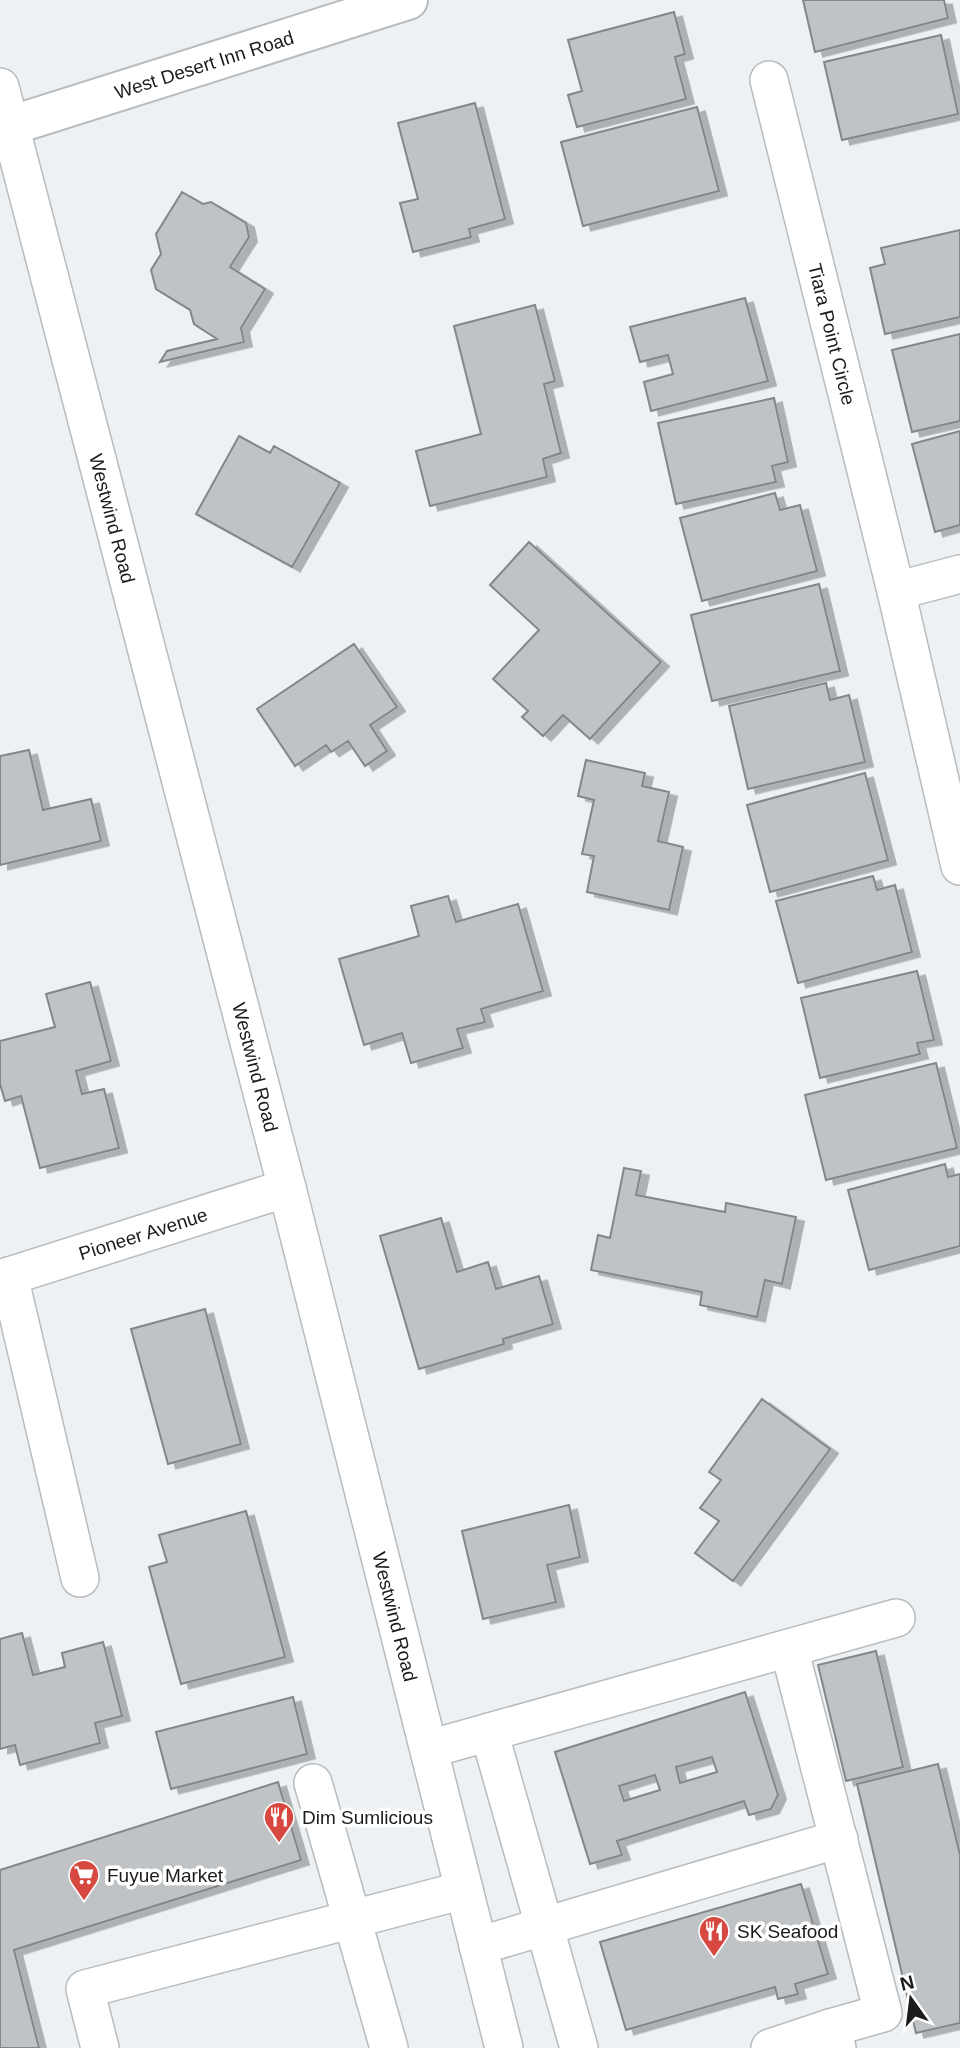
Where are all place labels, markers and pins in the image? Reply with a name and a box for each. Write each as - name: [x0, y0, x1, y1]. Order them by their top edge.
- restaurant icon: Dim Sumlicious: [262, 1800, 296, 1844]
- place label: Dim Sumlicious: [302, 1807, 433, 1828]
- supermarket icon: Fuyue Market: [67, 1858, 101, 1902]
- place label: Fuyue Market: [107, 1865, 224, 1886]
- restaurant icon: SK Seafood: [697, 1914, 731, 1958]
- place label: SK Seafood: [737, 1921, 838, 1942]

